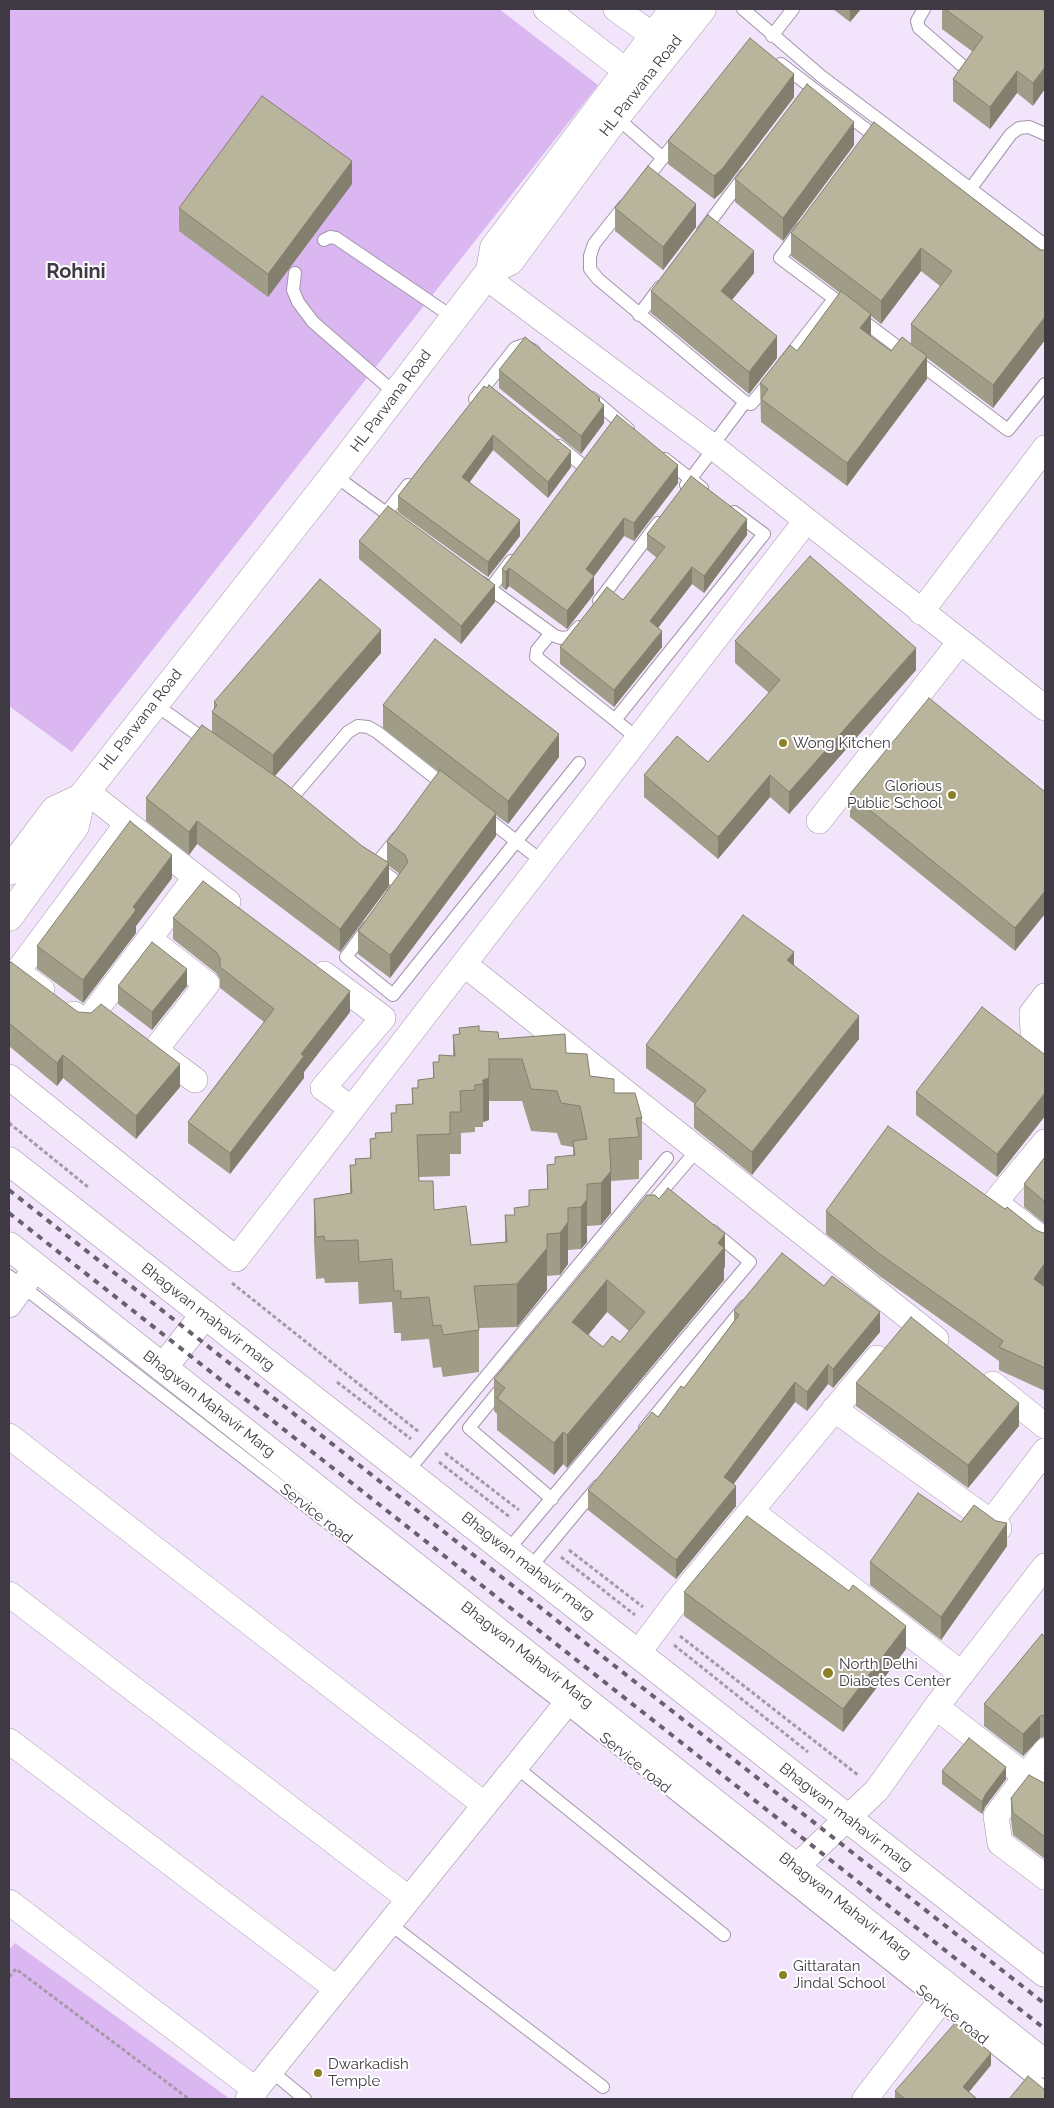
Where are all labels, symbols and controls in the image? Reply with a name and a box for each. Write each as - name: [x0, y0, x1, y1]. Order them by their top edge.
- street label: HL Parwana Road: [596, 32, 686, 140]
- district label: Rohini: [46, 260, 106, 284]
- street label: HL Parwana Road: [347, 346, 435, 456]
- street label: HL Parwana Road: [96, 666, 186, 774]
- place label: Wong Kitchen: [793, 734, 891, 752]
- marker: Wong Kitchen: [777, 737, 789, 749]
- place label: Glorious Public School: [847, 777, 942, 812]
- marker: Glorious Public School: [946, 789, 958, 801]
- street label: Bhagwan mahavir marg: [138, 1259, 278, 1375]
- street label: Bhagwan Mahavir Marg: [139, 1347, 279, 1461]
- street label: Service road: [276, 1480, 356, 1548]
- street label: Bhagwan mahavir marg: [458, 1508, 598, 1624]
- street label: Bhagwan Mahavir Marg: [457, 1598, 597, 1712]
- place label: North Delhi Diabetes Center: [839, 1655, 951, 1690]
- marker: North Delhi Diabetes Center: [821, 1666, 835, 1680]
- street label: Service road: [596, 1729, 674, 1797]
- street label: Bhagwan mahavir marg: [776, 1759, 916, 1875]
- street label: Bhagwan Mahavir Marg: [775, 1849, 915, 1963]
- place label: Gittaratan Jindal School: [793, 1957, 886, 1992]
- marker: Gittaratan Jindal School: [777, 1969, 789, 1981]
- street label: Service road: [912, 1981, 992, 2049]
- place label: Dwarkadish Temple: [328, 2055, 409, 2090]
- marker: Dwarkadish Temple: [312, 2067, 324, 2079]

